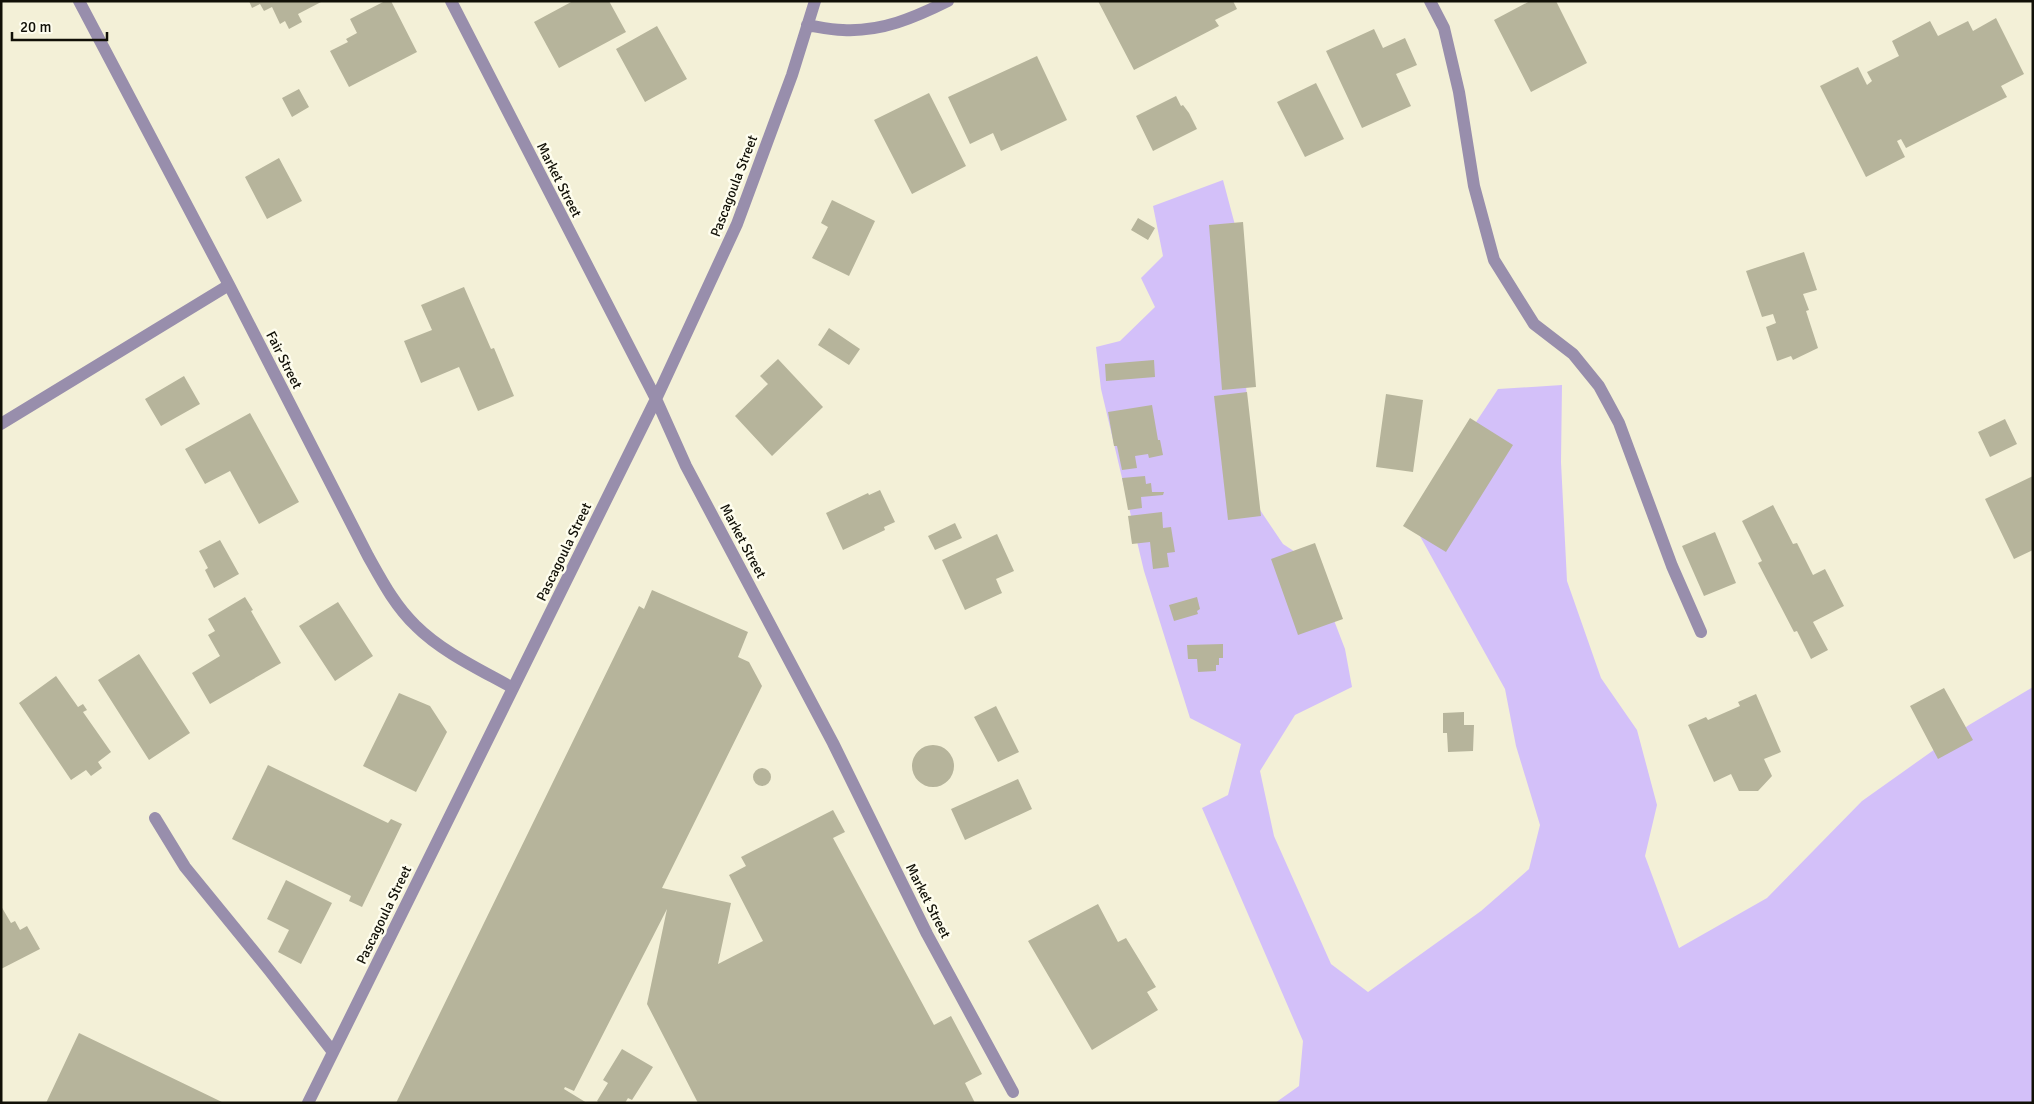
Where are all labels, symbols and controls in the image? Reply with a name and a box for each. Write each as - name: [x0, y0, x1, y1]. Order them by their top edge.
- scale bar: [12, 10, 108, 42]
- text: 20 m: [20, 18, 51, 36]
- street label: Pascagoula Street: [707, 133, 761, 239]
- street label: Market Street: [533, 140, 585, 220]
- street label: Fair Street: [262, 328, 306, 392]
- street label: Pascagoula Street: [533, 500, 595, 604]
- street label: Market Street: [716, 501, 770, 581]
- street label: Market Street: [902, 861, 954, 941]
- street label: Pascagoula Street: [353, 863, 415, 967]

